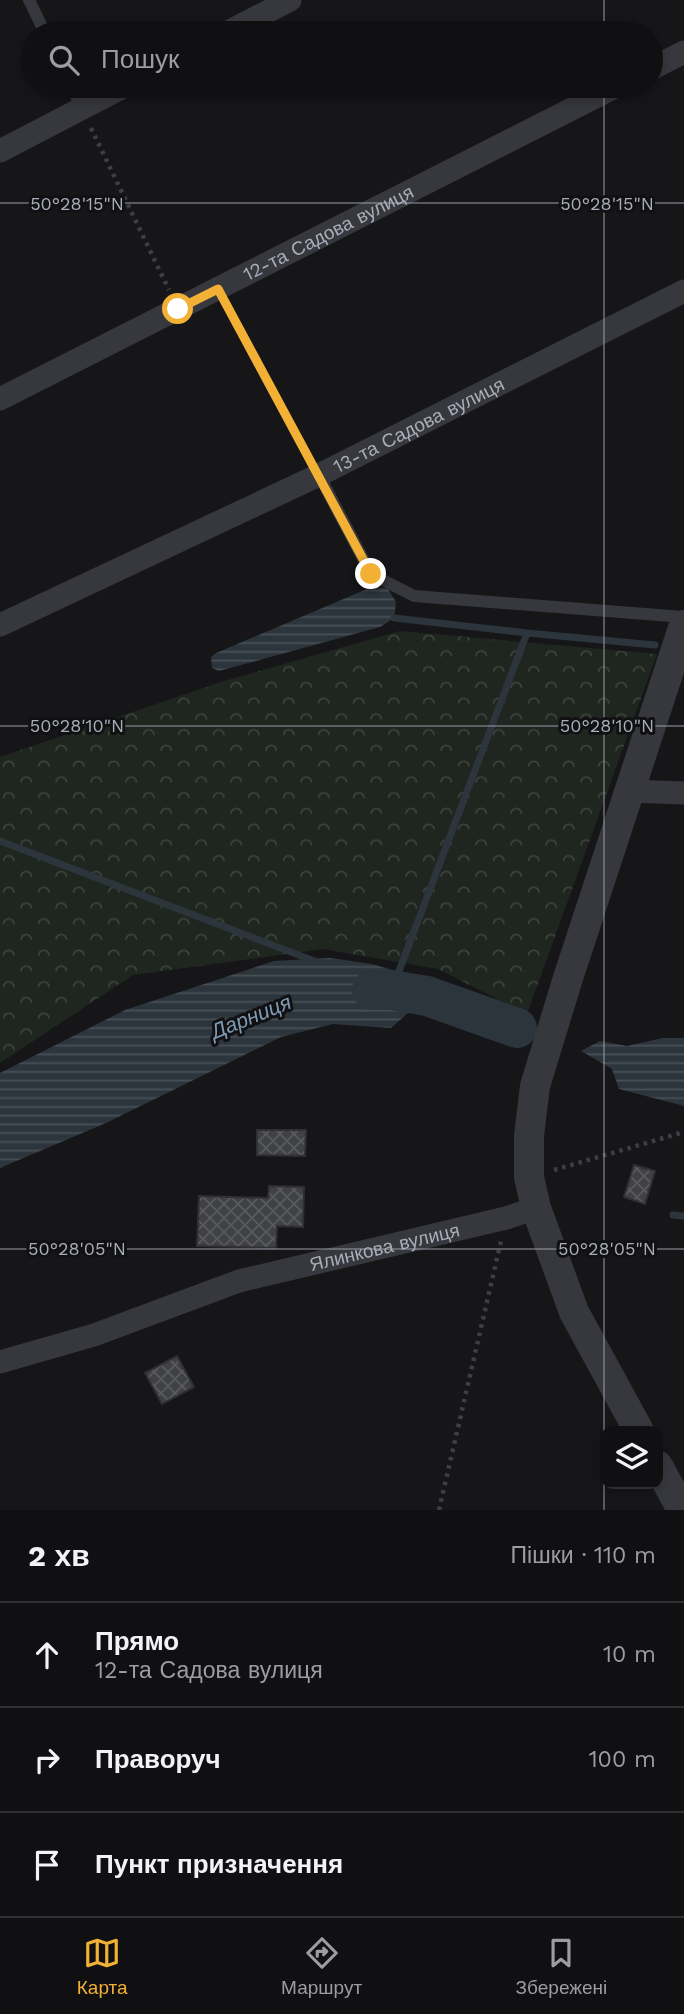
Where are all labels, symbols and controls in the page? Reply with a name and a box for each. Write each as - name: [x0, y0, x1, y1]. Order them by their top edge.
- search box: [21, 21, 663, 98]
- icon: search: [45, 41, 83, 79]
- text: Пошук: [101, 44, 179, 74]
- street label: 12-та Садова вулиця: [239, 180, 418, 286]
- text: 50°28'15"N: [30, 193, 124, 214]
- text: 50°28'15"N: [560, 193, 654, 214]
- route start: [162, 293, 193, 324]
- street label: 13-та Садова вулиця: [329, 373, 508, 478]
- route end: [355, 558, 386, 589]
- text: 50°28'10"N: [30, 715, 124, 736]
- text: 50°28'10"N: [560, 715, 654, 736]
- water label: Дарниця: [205, 989, 295, 1045]
- street label: Ялинкова вулиця: [307, 1218, 462, 1276]
- text: 50°28'05"N: [28, 1238, 126, 1259]
- text: 50°28'05"N: [558, 1238, 656, 1259]
- map controls: [600, 1426, 663, 1489]
- button: layers: [600, 1426, 663, 1489]
- text: 2 хв: [28, 1538, 90, 1573]
- text: Пішки · 110 m: [511, 1542, 656, 1569]
- text: Прямо: [95, 1626, 179, 1656]
- icon: ahead: [28, 1636, 66, 1674]
- text: 10 m: [603, 1641, 656, 1668]
- text: 12-та Садова вулиця: [95, 1657, 323, 1684]
- icon: right: [28, 1741, 66, 1779]
- text: Праворуч: [95, 1744, 221, 1774]
- text: 100 m: [589, 1746, 656, 1773]
- icon: arrive: [28, 1846, 66, 1884]
- text: Пункт призначення: [95, 1849, 343, 1879]
- tab: Карта: [77, 1934, 128, 1999]
- tab: Маршрут: [281, 1934, 362, 1999]
- tab: Збережені: [516, 1934, 607, 1999]

